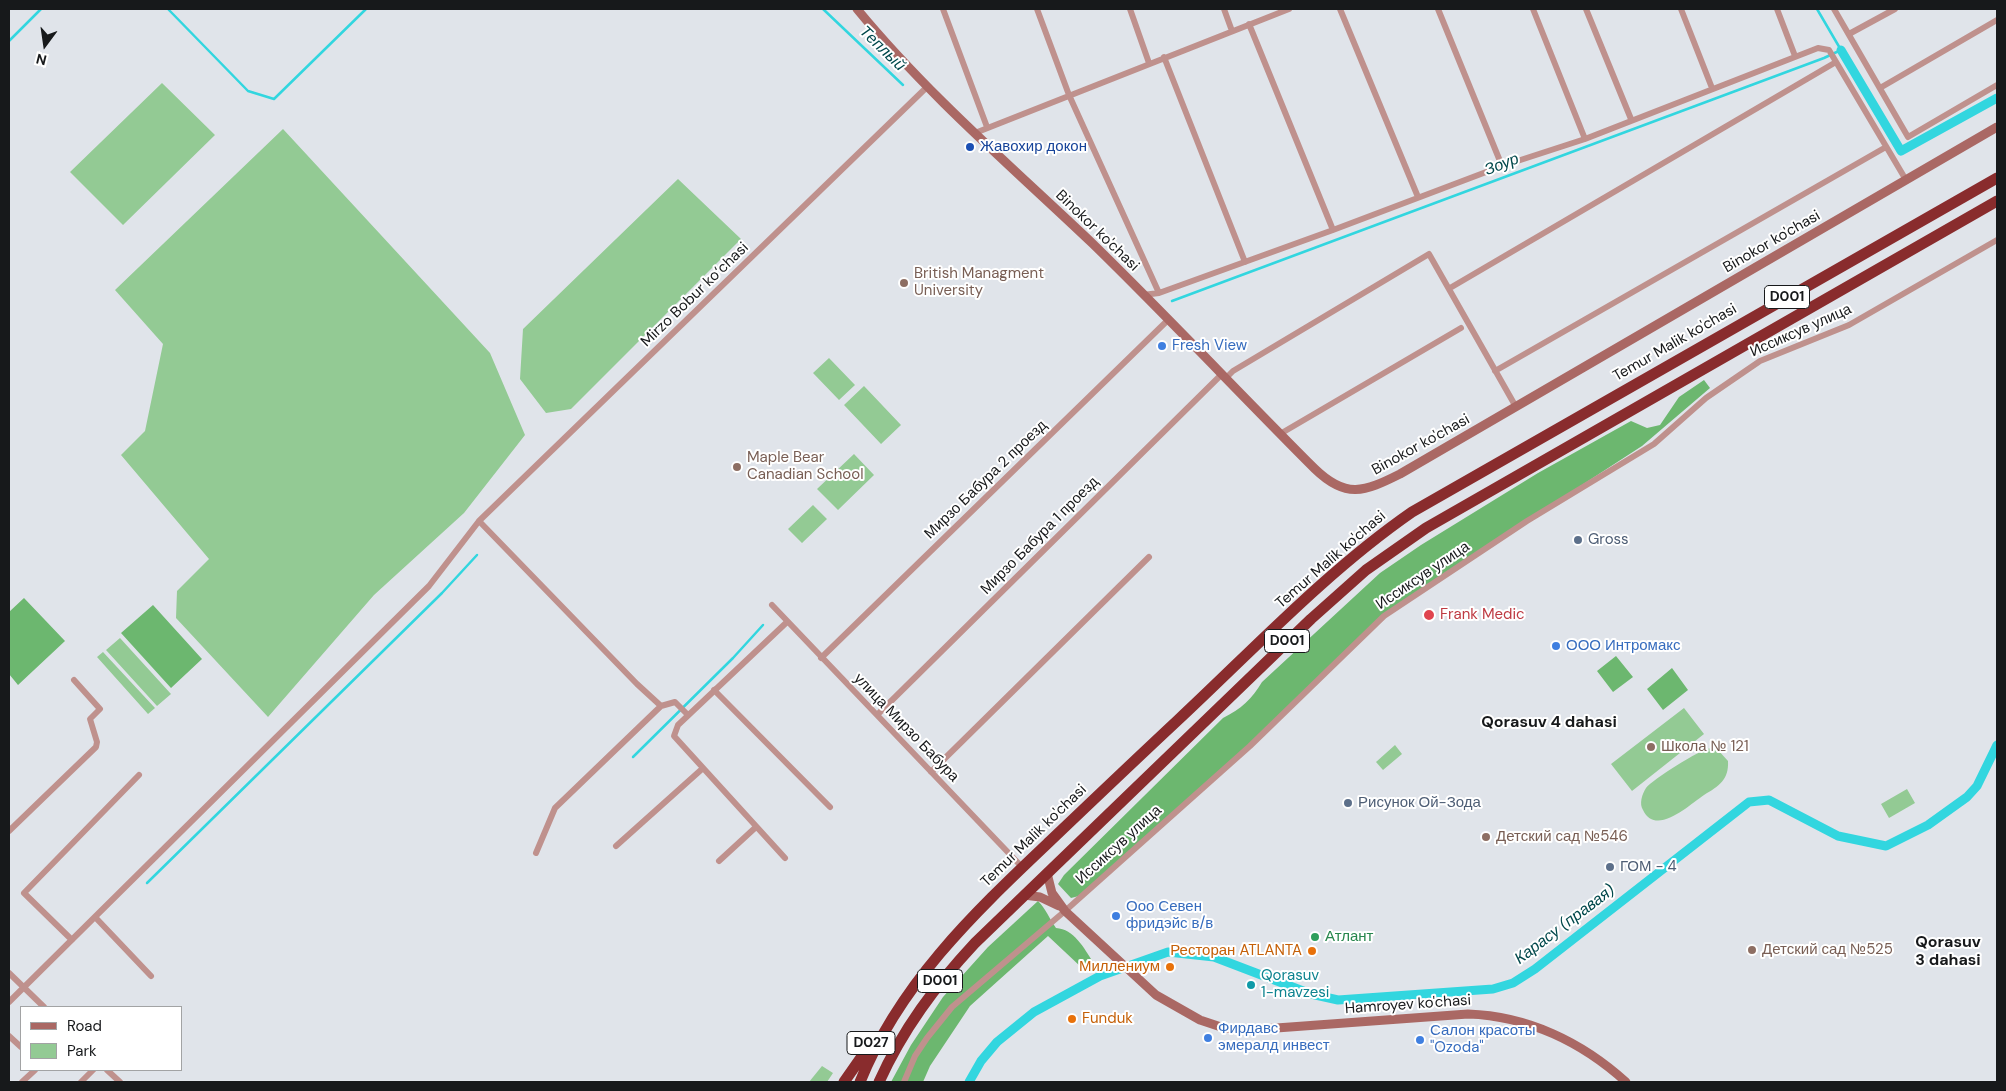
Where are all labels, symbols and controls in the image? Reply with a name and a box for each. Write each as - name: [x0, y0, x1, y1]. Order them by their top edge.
- north arrow: [20, 20, 70, 70]
- water label: Теплый: [855, 22, 909, 76]
- text: N: [34, 50, 49, 70]
- place label: Жавохир докон: [980, 138, 1087, 156]
- marker: Жавохир докон: [964, 141, 976, 153]
- water label: Зоур: [1482, 150, 1522, 180]
- street label: Binokor ko'chasi: [1052, 187, 1142, 275]
- street label: Binokor ko'chasi: [1720, 207, 1824, 277]
- street label: Mirzo Bobur ko‘chasi: [637, 239, 753, 351]
- place label: British Managment University: [914, 265, 1044, 300]
- marker: British Managment University: [898, 277, 910, 289]
- road number: D001: [1764, 286, 1810, 308]
- street label: Temur Malik ko'chasi: [1610, 300, 1740, 386]
- street label: Иссиксув улица: [1748, 301, 1854, 361]
- place label: Fresh View: [1172, 337, 1247, 355]
- marker: Fresh View: [1156, 340, 1168, 352]
- street label: Binokor ko'chasi: [1369, 411, 1473, 479]
- street label: Мирзо Бабура 2 проезд: [921, 417, 1051, 543]
- place label: Maple Bear Canadian School: [747, 449, 863, 484]
- marker: Maple Bear Canadian School: [731, 461, 743, 473]
- street label: Мирзо Бабура 1 проезд: [977, 473, 1103, 599]
- street label: Temur Malik ko'chasi: [1272, 507, 1390, 613]
- place label: Gross: [1588, 531, 1629, 549]
- marker: Gross: [1572, 534, 1584, 546]
- street label: Иссиксув улица: [1373, 538, 1473, 614]
- place label: Frank Medic: [1440, 606, 1525, 624]
- marker: Frank Medic: [1422, 608, 1436, 622]
- road number: D001: [1264, 630, 1310, 652]
- place label: ООО Интромакс: [1566, 637, 1680, 655]
- marker: ООО Интромакс: [1550, 640, 1562, 652]
- street label: улица Мирзо Бабура: [850, 670, 962, 786]
- district label: Qorasuv 4 dahasi: [1481, 713, 1617, 733]
- place label: Школа № 121: [1661, 738, 1749, 756]
- marker: Школа № 121: [1645, 741, 1657, 753]
- street label: Temur Malik ko'chasi: [977, 781, 1091, 891]
- place label: Рисунок Ой-Зода: [1358, 794, 1481, 812]
- marker: Рисунок Ой-Зода: [1342, 797, 1354, 809]
- street label: Иссиксув улица: [1072, 802, 1166, 888]
- place label: Детский сад №546: [1496, 828, 1628, 846]
- marker: Детский сад №546: [1480, 831, 1492, 843]
- place label: ГОМ - 4: [1620, 858, 1677, 876]
- marker: ГОМ - 4: [1604, 861, 1616, 873]
- water label: Карасу (правая): [1511, 881, 1619, 969]
- place label: Ооо Севен фридэйс в/в: [1126, 898, 1213, 933]
- marker: Ооо Севен фридэйс в/в: [1110, 910, 1122, 922]
- place label: Атлант: [1325, 928, 1373, 946]
- marker: Атлант: [1309, 931, 1321, 943]
- district label: Qorasuv 3 dahasi: [1915, 933, 1981, 971]
- place label: Детский сад №525: [1762, 941, 1893, 959]
- place label: Ресторан ATLANTA: [1170, 942, 1302, 960]
- marker: Детский сад №525: [1746, 944, 1758, 956]
- marker: Ресторан ATLANTA: [1306, 945, 1318, 957]
- place label: Миллениум: [1079, 958, 1160, 976]
- marker: Миллениум: [1164, 961, 1176, 973]
- place label: Qorasuv 1-mavzesi: [1261, 967, 1329, 1002]
- road number: D001: [918, 969, 962, 992]
- marker: Qorasuv 1-mavzesi: [1245, 979, 1257, 991]
- street label: Hamroyev ko'chasi: [1344, 992, 1472, 1018]
- legend: [20, 1006, 182, 1071]
- place label: Funduk: [1082, 1010, 1133, 1028]
- marker: Funduk: [1066, 1013, 1078, 1025]
- text: Road: [67, 1016, 102, 1036]
- place label: Фирдавс эмералд инвест: [1218, 1020, 1330, 1055]
- place label: Салон красоты "Ozoda": [1430, 1022, 1535, 1057]
- road number: D027: [847, 1032, 895, 1054]
- marker: Фирдавс эмералд инвест: [1202, 1032, 1214, 1044]
- marker: Салон красоты "Ozoda": [1414, 1034, 1426, 1046]
- text: Park: [67, 1041, 97, 1061]

